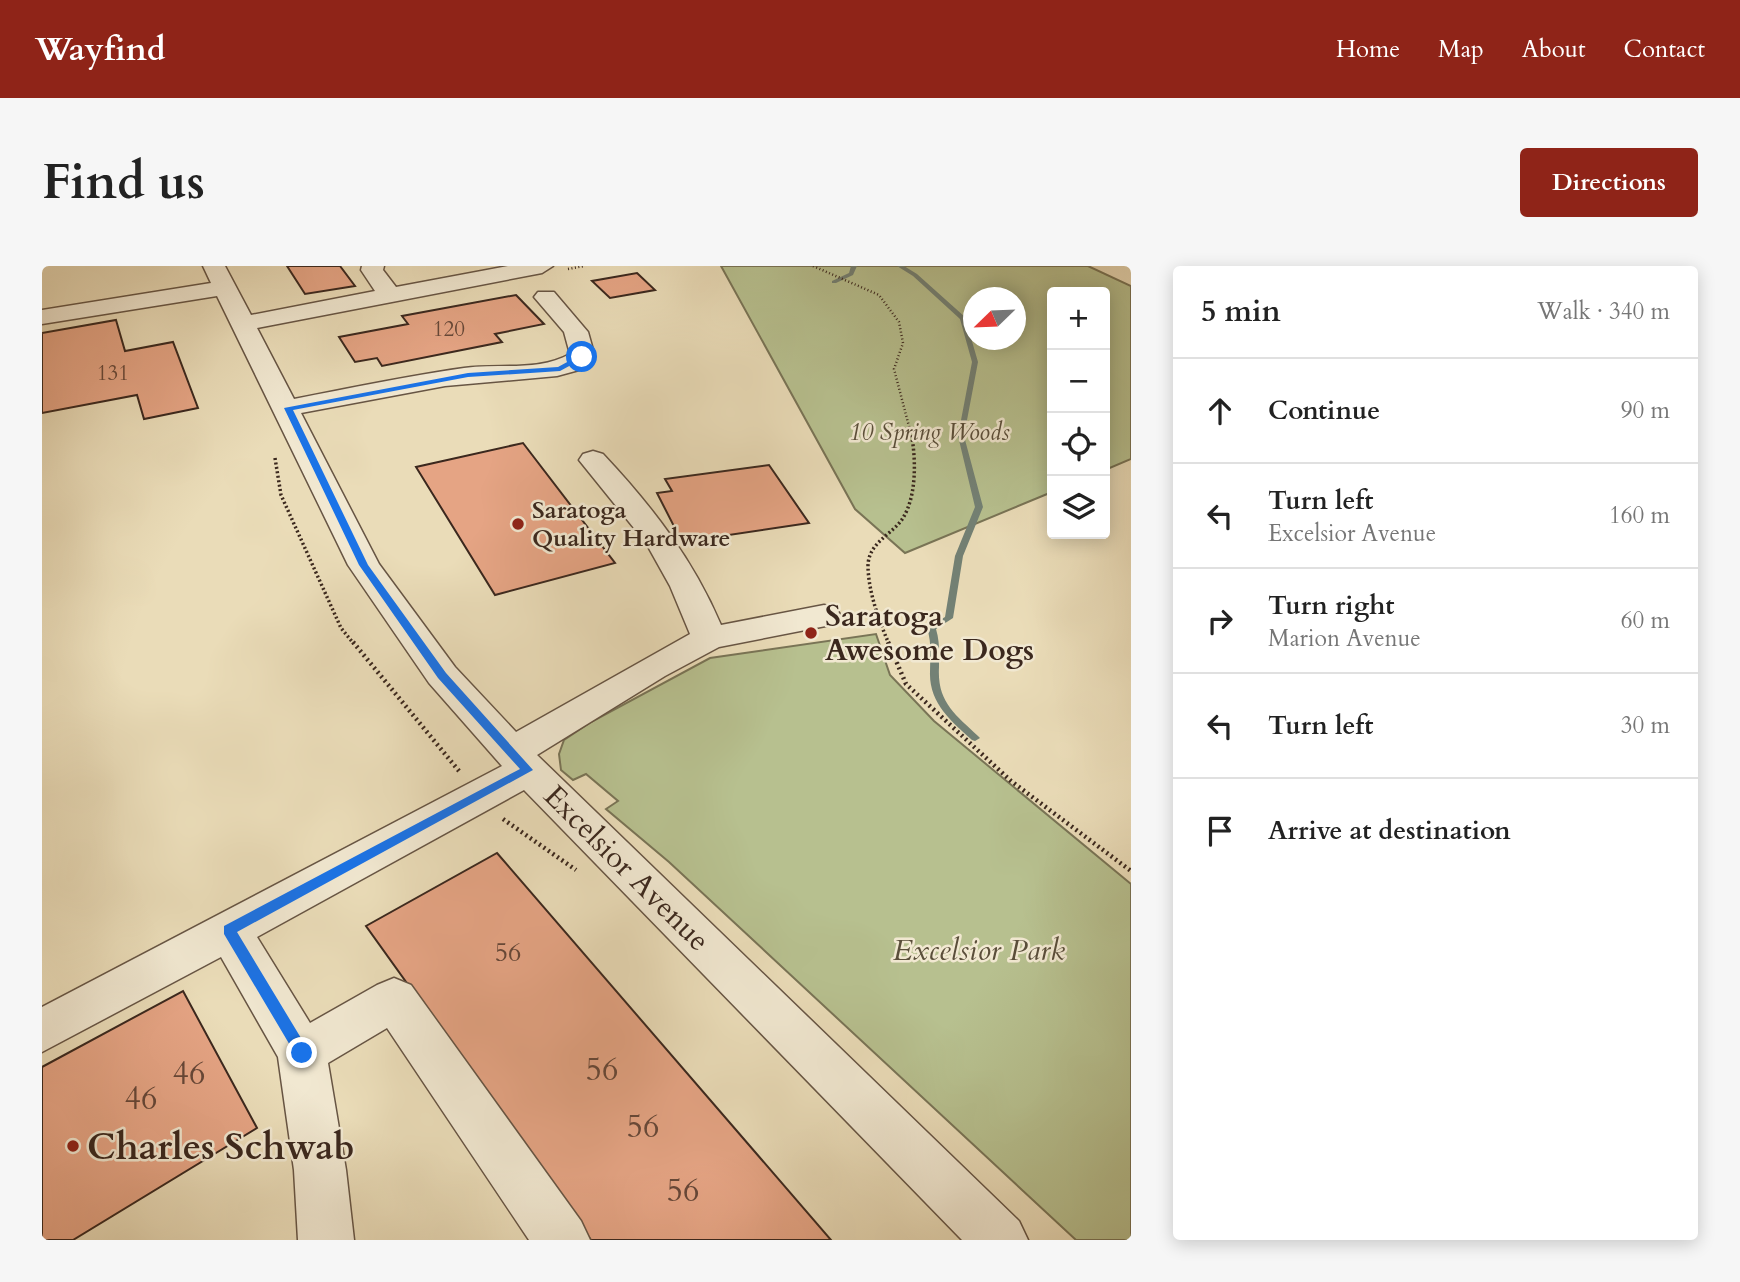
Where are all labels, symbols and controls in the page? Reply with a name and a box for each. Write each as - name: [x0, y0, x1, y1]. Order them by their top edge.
- text: Wayfind: [35, 27, 166, 72]
- text: Home: [1336, 33, 1400, 66]
- text: Map: [1438, 33, 1484, 66]
- text: About: [1522, 33, 1586, 66]
- text: Contact: [1624, 33, 1705, 66]
- button: Directions: [1520, 148, 1698, 217]
- text: Find us: [42, 149, 205, 216]
- north arrow: [963, 287, 1026, 350]
- map controls: [1047, 287, 1110, 539]
- button: +: [1047, 287, 1110, 350]
- text: 5 min: [1201, 291, 1281, 332]
- text: Walk · 340 m: [1537, 296, 1670, 327]
- house number: 120: [433, 315, 465, 344]
- route start: [566, 341, 597, 372]
- button: −: [1047, 350, 1110, 413]
- house number: 131: [97, 359, 129, 388]
- icon: ahead: [1201, 392, 1239, 430]
- text: Continue: [1268, 393, 1380, 428]
- text: 90 m: [1621, 395, 1670, 426]
- button: locate: [1047, 413, 1110, 476]
- park label: 10 Spring Woods: [848, 416, 1010, 449]
- button: layers: [1047, 476, 1110, 539]
- text: Turn left: [1268, 483, 1373, 518]
- place label: Saratoga Quality Hardware: [532, 494, 730, 555]
- icon: left: [1201, 497, 1239, 535]
- text: 160 m: [1609, 500, 1670, 531]
- marker: Saratoga Quality Hardware: [510, 516, 526, 532]
- text: Excelsior Avenue: [1268, 518, 1436, 549]
- text: Turn right: [1268, 588, 1395, 623]
- place label: Saratoga Awesome Dogs: [825, 596, 1034, 671]
- icon: right: [1201, 602, 1239, 640]
- text: 60 m: [1621, 605, 1670, 636]
- text: Marion Avenue: [1268, 623, 1421, 654]
- marker: Saratoga Awesome Dogs: [803, 625, 819, 641]
- icon: left: [1201, 707, 1239, 745]
- text: Turn left: [1268, 708, 1373, 743]
- text: 30 m: [1621, 710, 1670, 741]
- street label: Excelsior Avenue: [535, 776, 719, 960]
- icon: arrive: [1201, 812, 1239, 850]
- text: Arrive at destination: [1268, 813, 1511, 848]
- park label: Excelsior Park: [893, 930, 1065, 971]
- house number: 56: [495, 935, 521, 970]
- route end: [286, 1037, 317, 1068]
- house number: 56: [586, 1048, 618, 1092]
- house number: 46: [173, 1052, 205, 1096]
- house number: 46: [125, 1077, 157, 1121]
- house number: 56: [627, 1105, 659, 1149]
- place label: Charles Schwab: [87, 1122, 355, 1172]
- marker: Charles Schwab: [65, 1138, 81, 1154]
- house number: 56: [667, 1169, 699, 1213]

